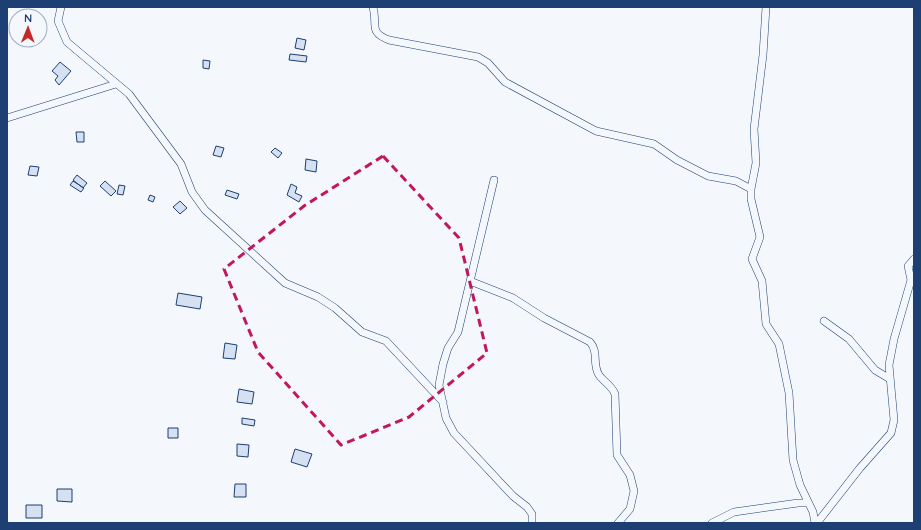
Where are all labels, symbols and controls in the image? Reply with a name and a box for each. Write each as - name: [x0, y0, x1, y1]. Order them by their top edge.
- north arrow: [8, 8, 48, 48]
- text: N: [24, 11, 32, 25]

